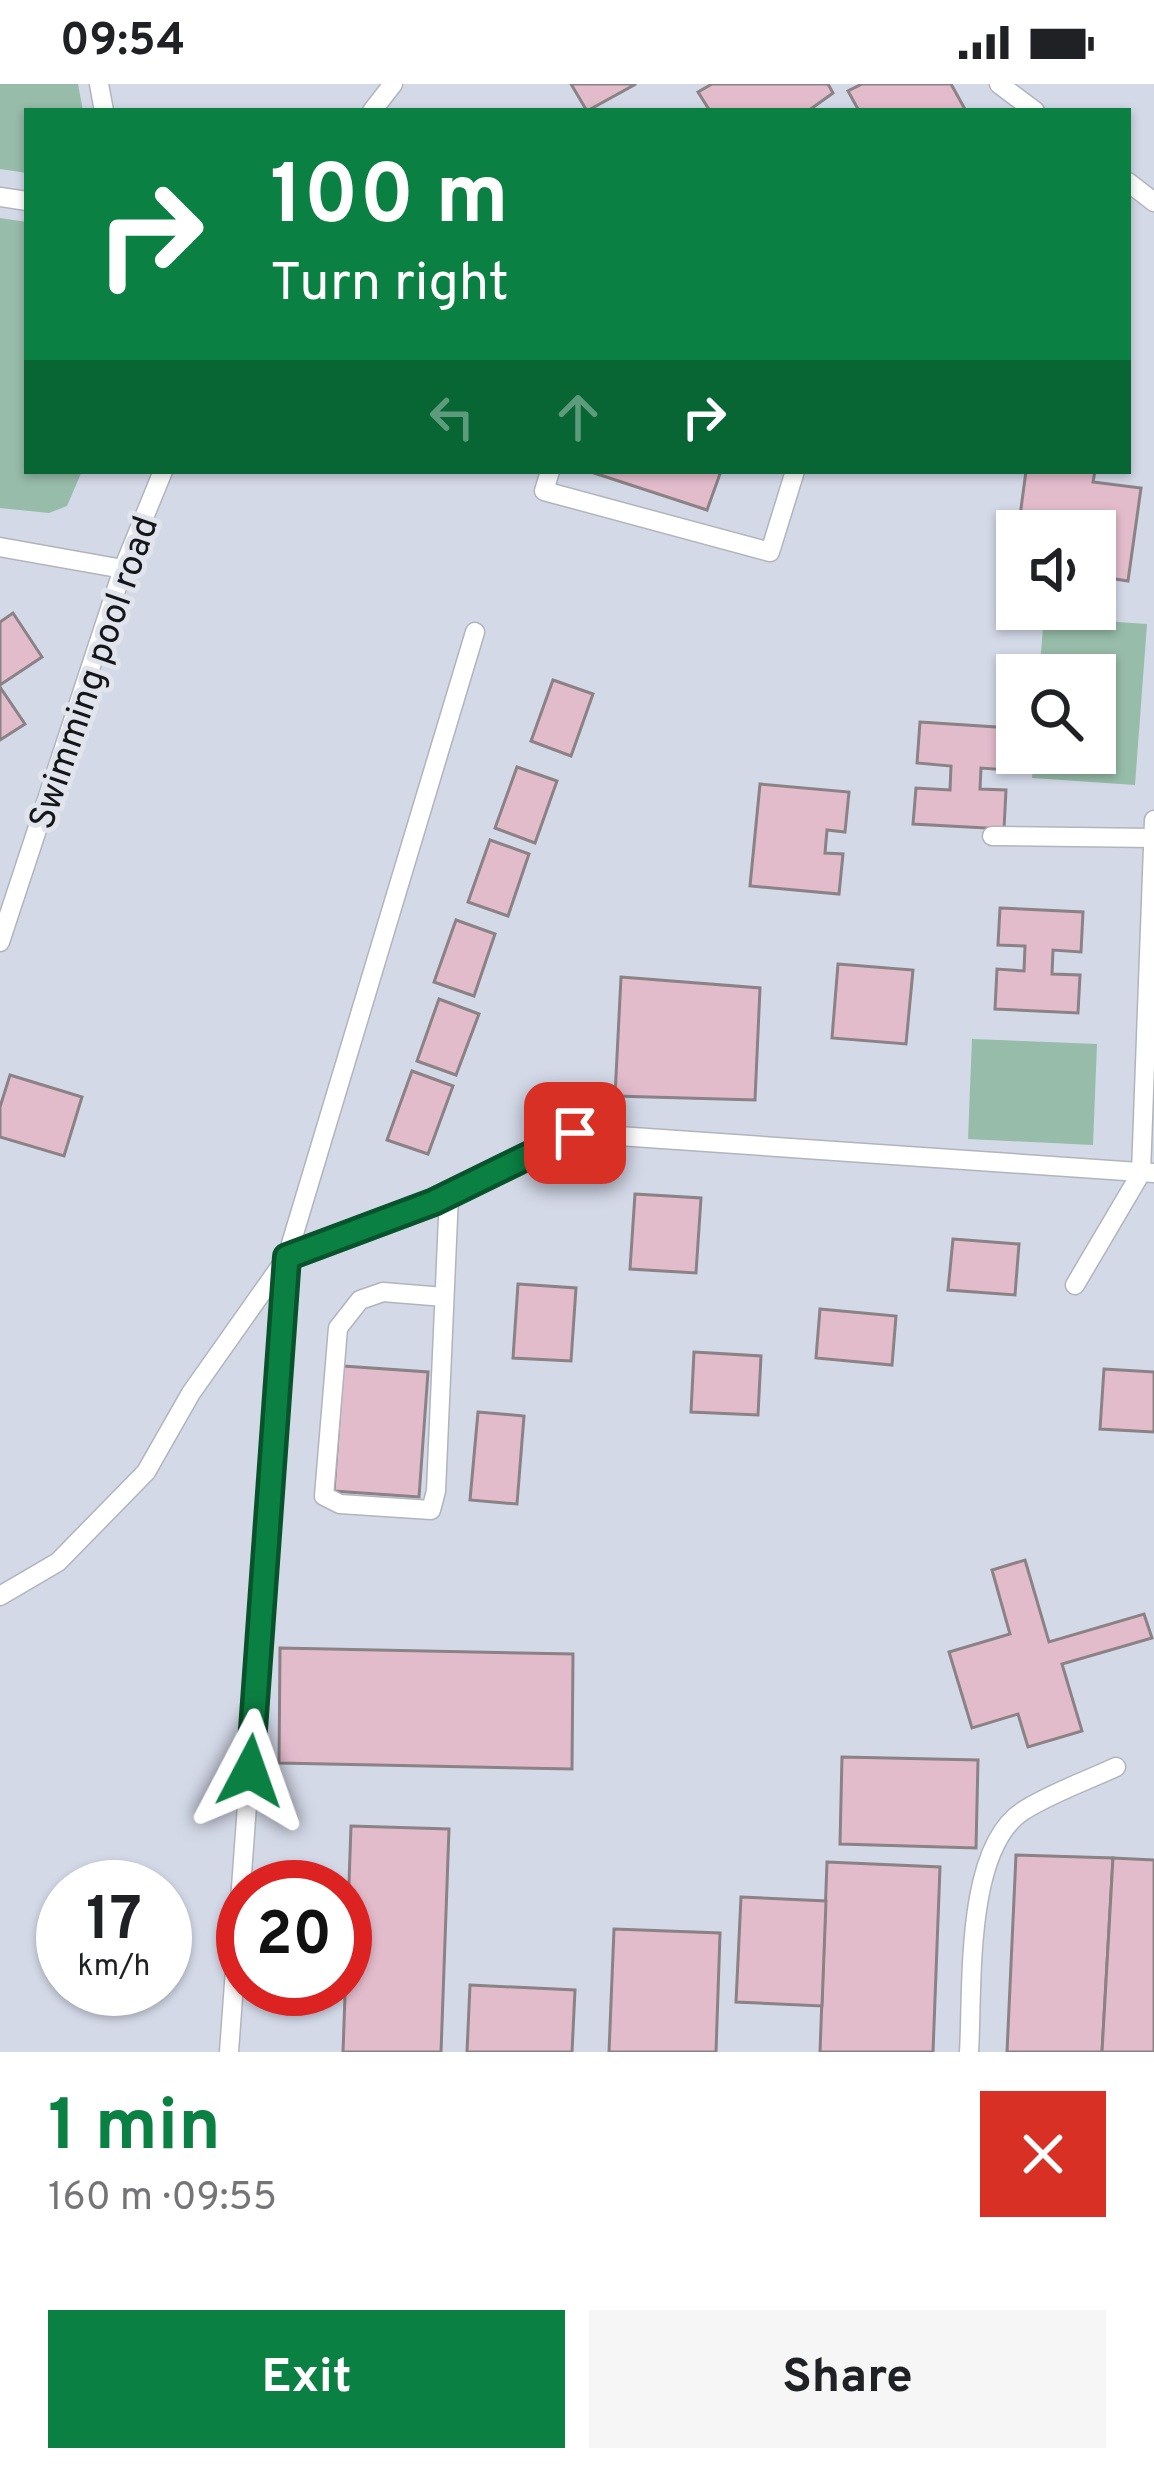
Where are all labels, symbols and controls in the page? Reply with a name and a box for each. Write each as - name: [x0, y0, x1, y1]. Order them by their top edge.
- text: 09:54: [60, 14, 185, 71]
- text: 100 m: [270, 147, 509, 253]
- icon: right: [72, 156, 228, 312]
- text: Turn right: [270, 251, 509, 320]
- icon: left: [419, 384, 485, 450]
- icon: ahead: [545, 384, 611, 450]
- icon: right: [671, 384, 737, 450]
- map controls: [996, 510, 1116, 774]
- button: sound: [996, 510, 1116, 630]
- street label: Swimming pool road: [21, 511, 171, 836]
- button: search: [996, 654, 1116, 774]
- pin: [524, 1082, 626, 1184]
- icon: arrive: [542, 1100, 608, 1166]
- position arrow: [187, 1708, 313, 1834]
- speed limit sign: 20: [216, 1860, 372, 2016]
- text: 17: [86, 1885, 142, 1961]
- text: km/h: [78, 1949, 150, 1986]
- text: 1 min: [48, 2084, 221, 2176]
- button: close: [980, 2091, 1106, 2217]
- text: 160 m · 09:55: [48, 2175, 277, 2224]
- button: Exit: [48, 2310, 565, 2448]
- button: Share: [589, 2310, 1106, 2448]

